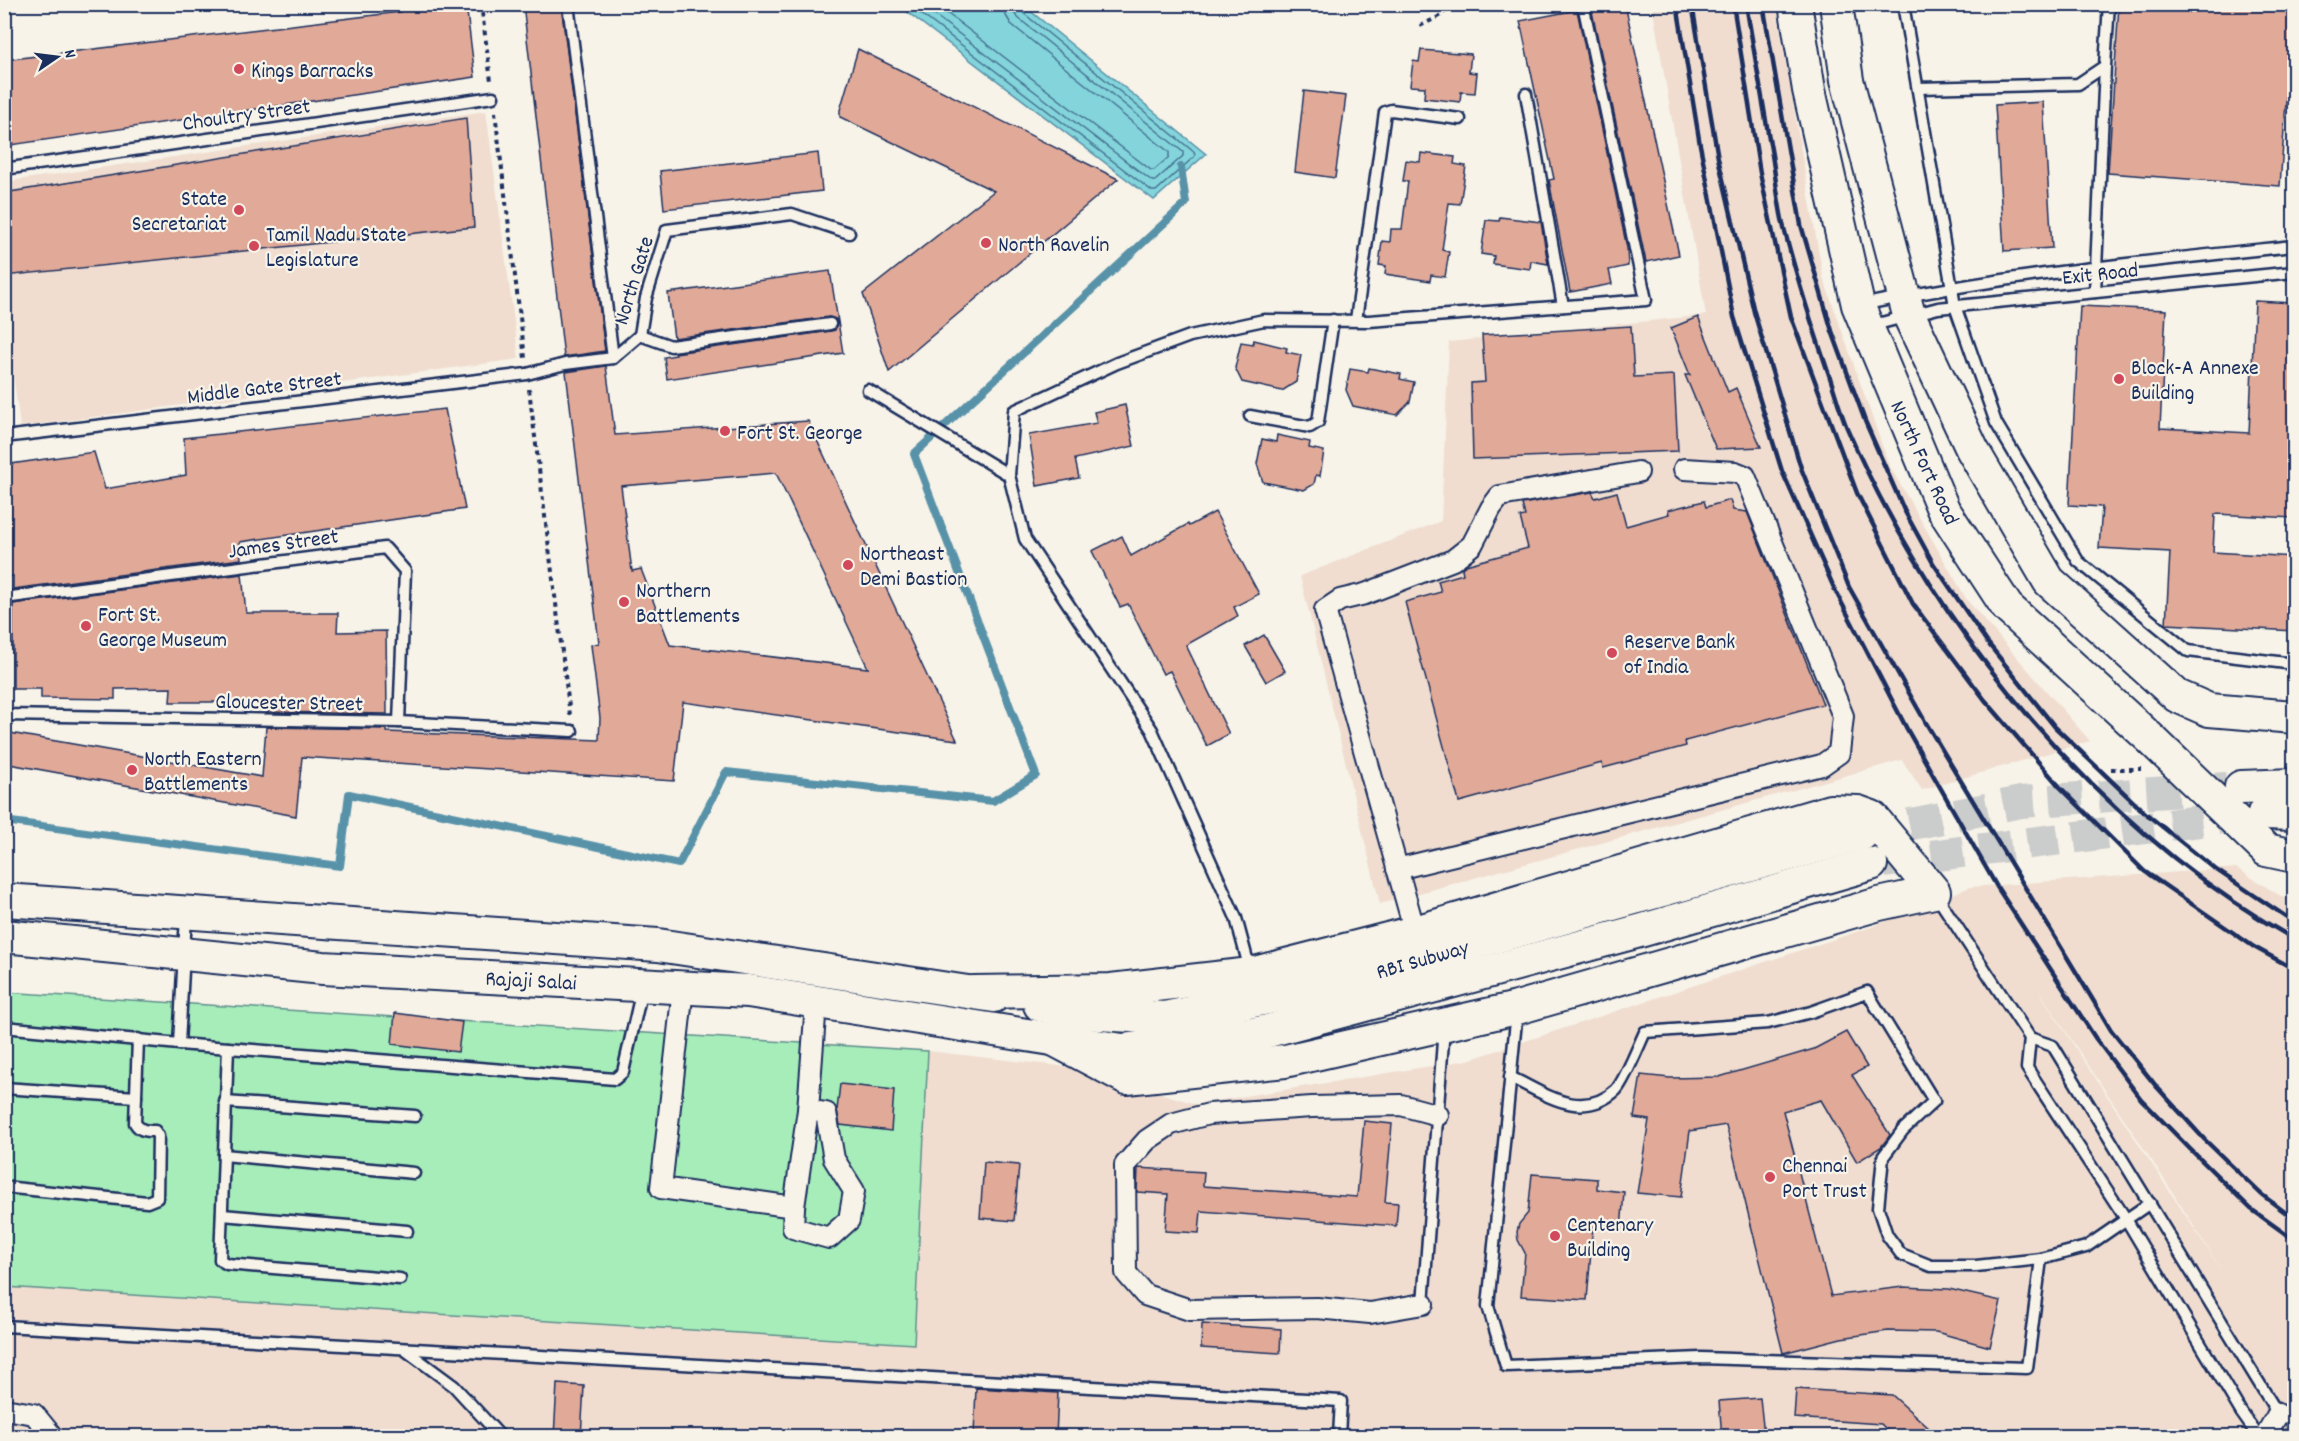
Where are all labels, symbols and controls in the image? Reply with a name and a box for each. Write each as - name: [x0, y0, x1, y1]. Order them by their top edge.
- north arrow: [27, 27, 87, 87]
- text: N: [57, 47, 81, 61]
- place label: Kings Barracks: [251, 57, 374, 88]
- marker: Kings Barracks: [232, 62, 246, 76]
- street label: Choultry Street: [180, 92, 313, 141]
- place label: State Secretariat: [132, 185, 227, 241]
- marker: State Secretariat: [232, 203, 246, 217]
- place label: Tamil Nadu State Legislature: [266, 221, 407, 277]
- place label: North Ravelin: [998, 231, 1109, 262]
- street label: North Gate: [607, 233, 664, 329]
- marker: North Ravelin: [979, 236, 993, 250]
- marker: Tamil Nadu State Legislature: [247, 239, 261, 253]
- street label: Exit Road: [2061, 256, 2140, 295]
- place label: Block-A Annexe Building: [2131, 354, 2259, 410]
- street label: Middle Gate Street: [185, 365, 343, 414]
- marker: Block-A Annexe Building: [2112, 372, 2126, 386]
- street label: North Fort Road: [1880, 396, 1965, 531]
- place label: Fort St. George: [737, 419, 863, 450]
- marker: Fort St. George: [718, 424, 732, 438]
- street label: James Street: [226, 522, 341, 569]
- place label: Northeast Demi Bastion: [860, 540, 967, 596]
- marker: Northeast Demi Bastion: [841, 558, 855, 572]
- place label: Northern Battlements: [636, 577, 740, 633]
- marker: Northern Battlements: [617, 595, 631, 609]
- place label: Fort St. George Museum: [98, 601, 227, 657]
- marker: Fort St. George Museum: [79, 619, 93, 633]
- place label: Reserve Bank of India: [1624, 628, 1735, 684]
- marker: Reserve Bank of India: [1605, 646, 1619, 660]
- street label: Gloucester Street: [215, 688, 363, 721]
- place label: North Eastern Battlements: [144, 745, 262, 801]
- marker: North Eastern Battlements: [125, 763, 139, 777]
- street label: RBI Subway: [1373, 933, 1474, 989]
- street label: Rajaji Salai: [484, 965, 577, 1000]
- place label: Chennai Port Trust: [1782, 1152, 1867, 1208]
- marker: Chennai Port Trust: [1763, 1170, 1777, 1184]
- place label: Centenary Building: [1567, 1211, 1654, 1267]
- marker: Centenary Building: [1548, 1229, 1562, 1243]

